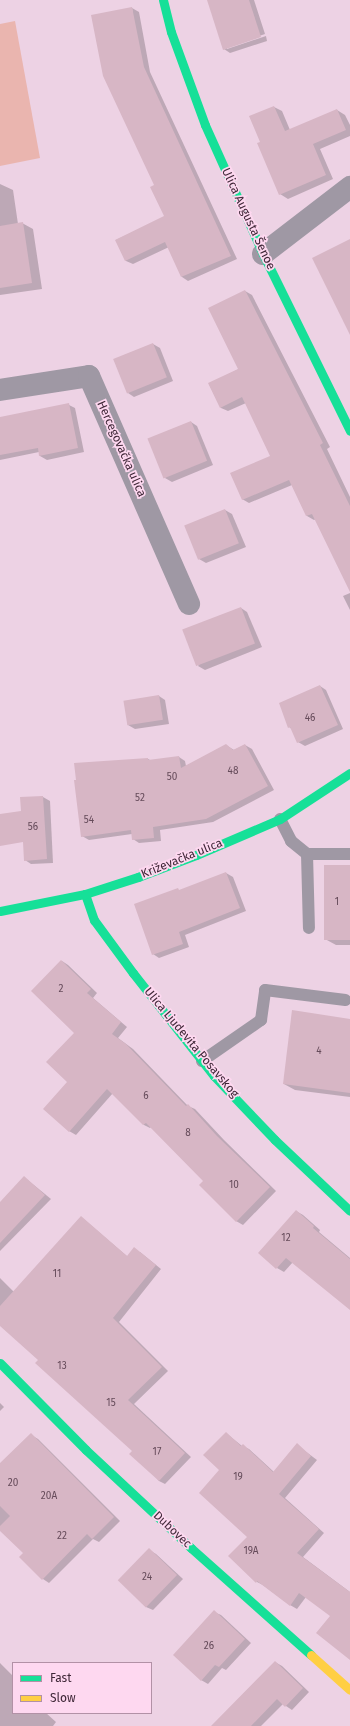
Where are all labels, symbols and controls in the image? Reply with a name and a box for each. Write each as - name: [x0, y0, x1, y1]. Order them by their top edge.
- street label: Ulica Augusta Šenoe: [218, 166, 278, 272]
- street label: Hercegovačka ulica: [93, 399, 149, 499]
- house number: 46: [305, 713, 315, 725]
- house number: 48: [228, 766, 238, 778]
- house number: 50: [167, 772, 177, 784]
- house number: 52: [135, 793, 145, 805]
- house number: 54: [84, 815, 94, 827]
- house number: 56: [28, 822, 38, 834]
- street label: Križevačka ulica: [139, 836, 225, 882]
- house number: 1: [335, 897, 339, 909]
- house number: 2: [59, 984, 63, 996]
- street label: Ulica Ljudevita Posavskog: [141, 985, 241, 1101]
- house number: 4: [316, 1046, 322, 1058]
- house number: 6: [143, 1091, 149, 1103]
- house number: 8: [185, 1128, 191, 1140]
- house number: 10: [229, 1180, 239, 1192]
- house number: 12: [281, 1233, 291, 1245]
- house number: 11: [53, 1269, 61, 1281]
- house number: 13: [57, 1361, 67, 1373]
- house number: 15: [106, 1398, 116, 1410]
- house number: 17: [153, 1447, 161, 1459]
- house number: 19: [233, 1472, 243, 1484]
- house number: 20: [8, 1478, 18, 1490]
- house number: 20A: [41, 1491, 57, 1503]
- street label: Dubovec: [150, 1509, 194, 1551]
- house number: 22: [57, 1531, 67, 1543]
- house number: 19A: [243, 1546, 259, 1558]
- house number: 24: [142, 1572, 152, 1584]
- house number: 26: [204, 1641, 214, 1653]
- legend: [12, 1662, 152, 1714]
- text: Fast: [50, 1671, 72, 1685]
- text: Slow: [50, 1691, 76, 1705]

